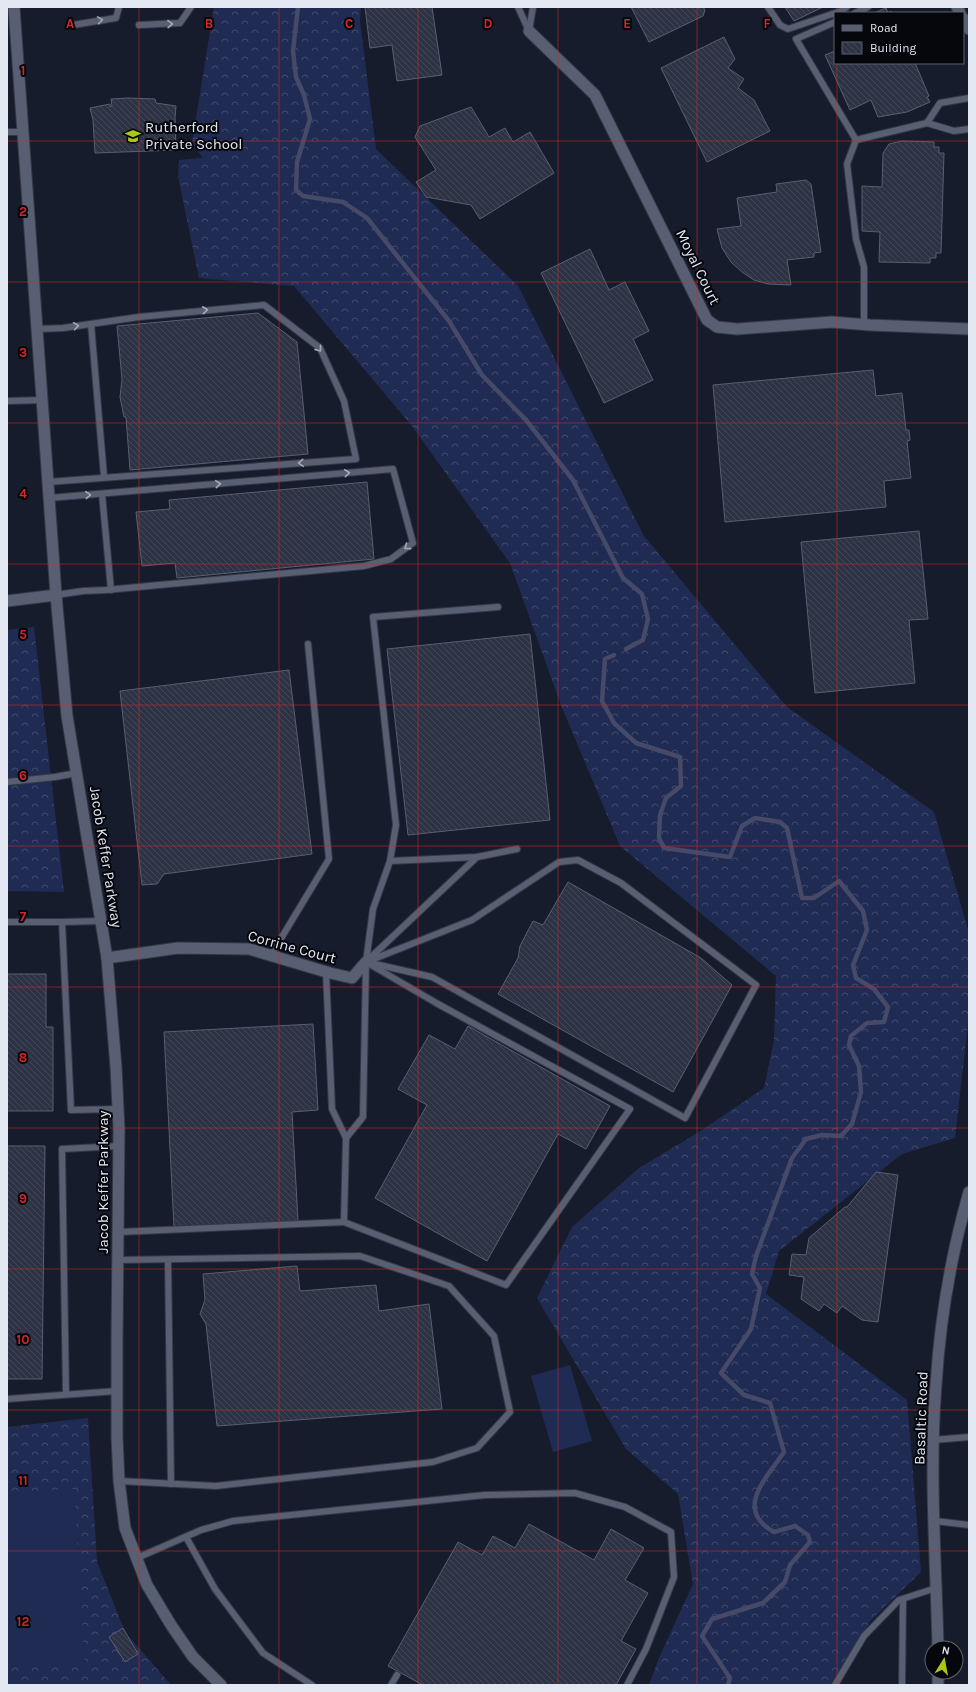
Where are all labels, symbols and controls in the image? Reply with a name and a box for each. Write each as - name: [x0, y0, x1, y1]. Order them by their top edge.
- legend: [834, 12, 964, 64]
- text: A: [66, 16, 74, 31]
- one-way arrow: [97, 16, 103, 25]
- text: B: [205, 16, 213, 31]
- text: C: [345, 16, 353, 31]
- text: D: [484, 16, 493, 31]
- text: E: [623, 16, 631, 31]
- text: F: [763, 16, 771, 31]
- one-way arrow: [167, 20, 173, 28]
- text: Road: [870, 21, 898, 35]
- text: Building: [870, 41, 917, 55]
- text: 1: [21, 63, 25, 78]
- place label: Rutherford Private School: [145, 118, 242, 153]
- school or university icon: Rutherford Private School: [124, 127, 142, 145]
- text: 2: [19, 204, 27, 219]
- street label: Moyal Court: [672, 226, 724, 308]
- one-way arrow: [202, 306, 208, 315]
- one-way arrow: [73, 322, 79, 331]
- text: 3: [19, 345, 27, 360]
- one-way arrow: [314, 345, 321, 352]
- one-way arrow: [298, 458, 304, 467]
- one-way arrow: [344, 468, 350, 477]
- one-way arrow: [215, 480, 221, 489]
- text: 4: [19, 486, 27, 501]
- one-way arrow: [85, 490, 91, 499]
- one-way arrow: [404, 542, 411, 550]
- text: 5: [19, 627, 27, 642]
- text: 6: [19, 768, 27, 783]
- street label: Jacob Keffer Parkway: [86, 785, 126, 929]
- text: 7: [20, 909, 27, 924]
- street label: Corrine Court: [246, 927, 338, 968]
- text: 8: [19, 1050, 27, 1065]
- street label: Jacob Keffer Parkway: [94, 1110, 112, 1254]
- text: 9: [19, 1191, 27, 1206]
- text: 10: [17, 1332, 29, 1347]
- street label: Basaltic Road: [910, 1371, 932, 1465]
- text: 11: [18, 1473, 28, 1488]
- text: 12: [17, 1614, 29, 1629]
- north arrow: [924, 1640, 964, 1680]
- text: N: [941, 1644, 951, 1658]

